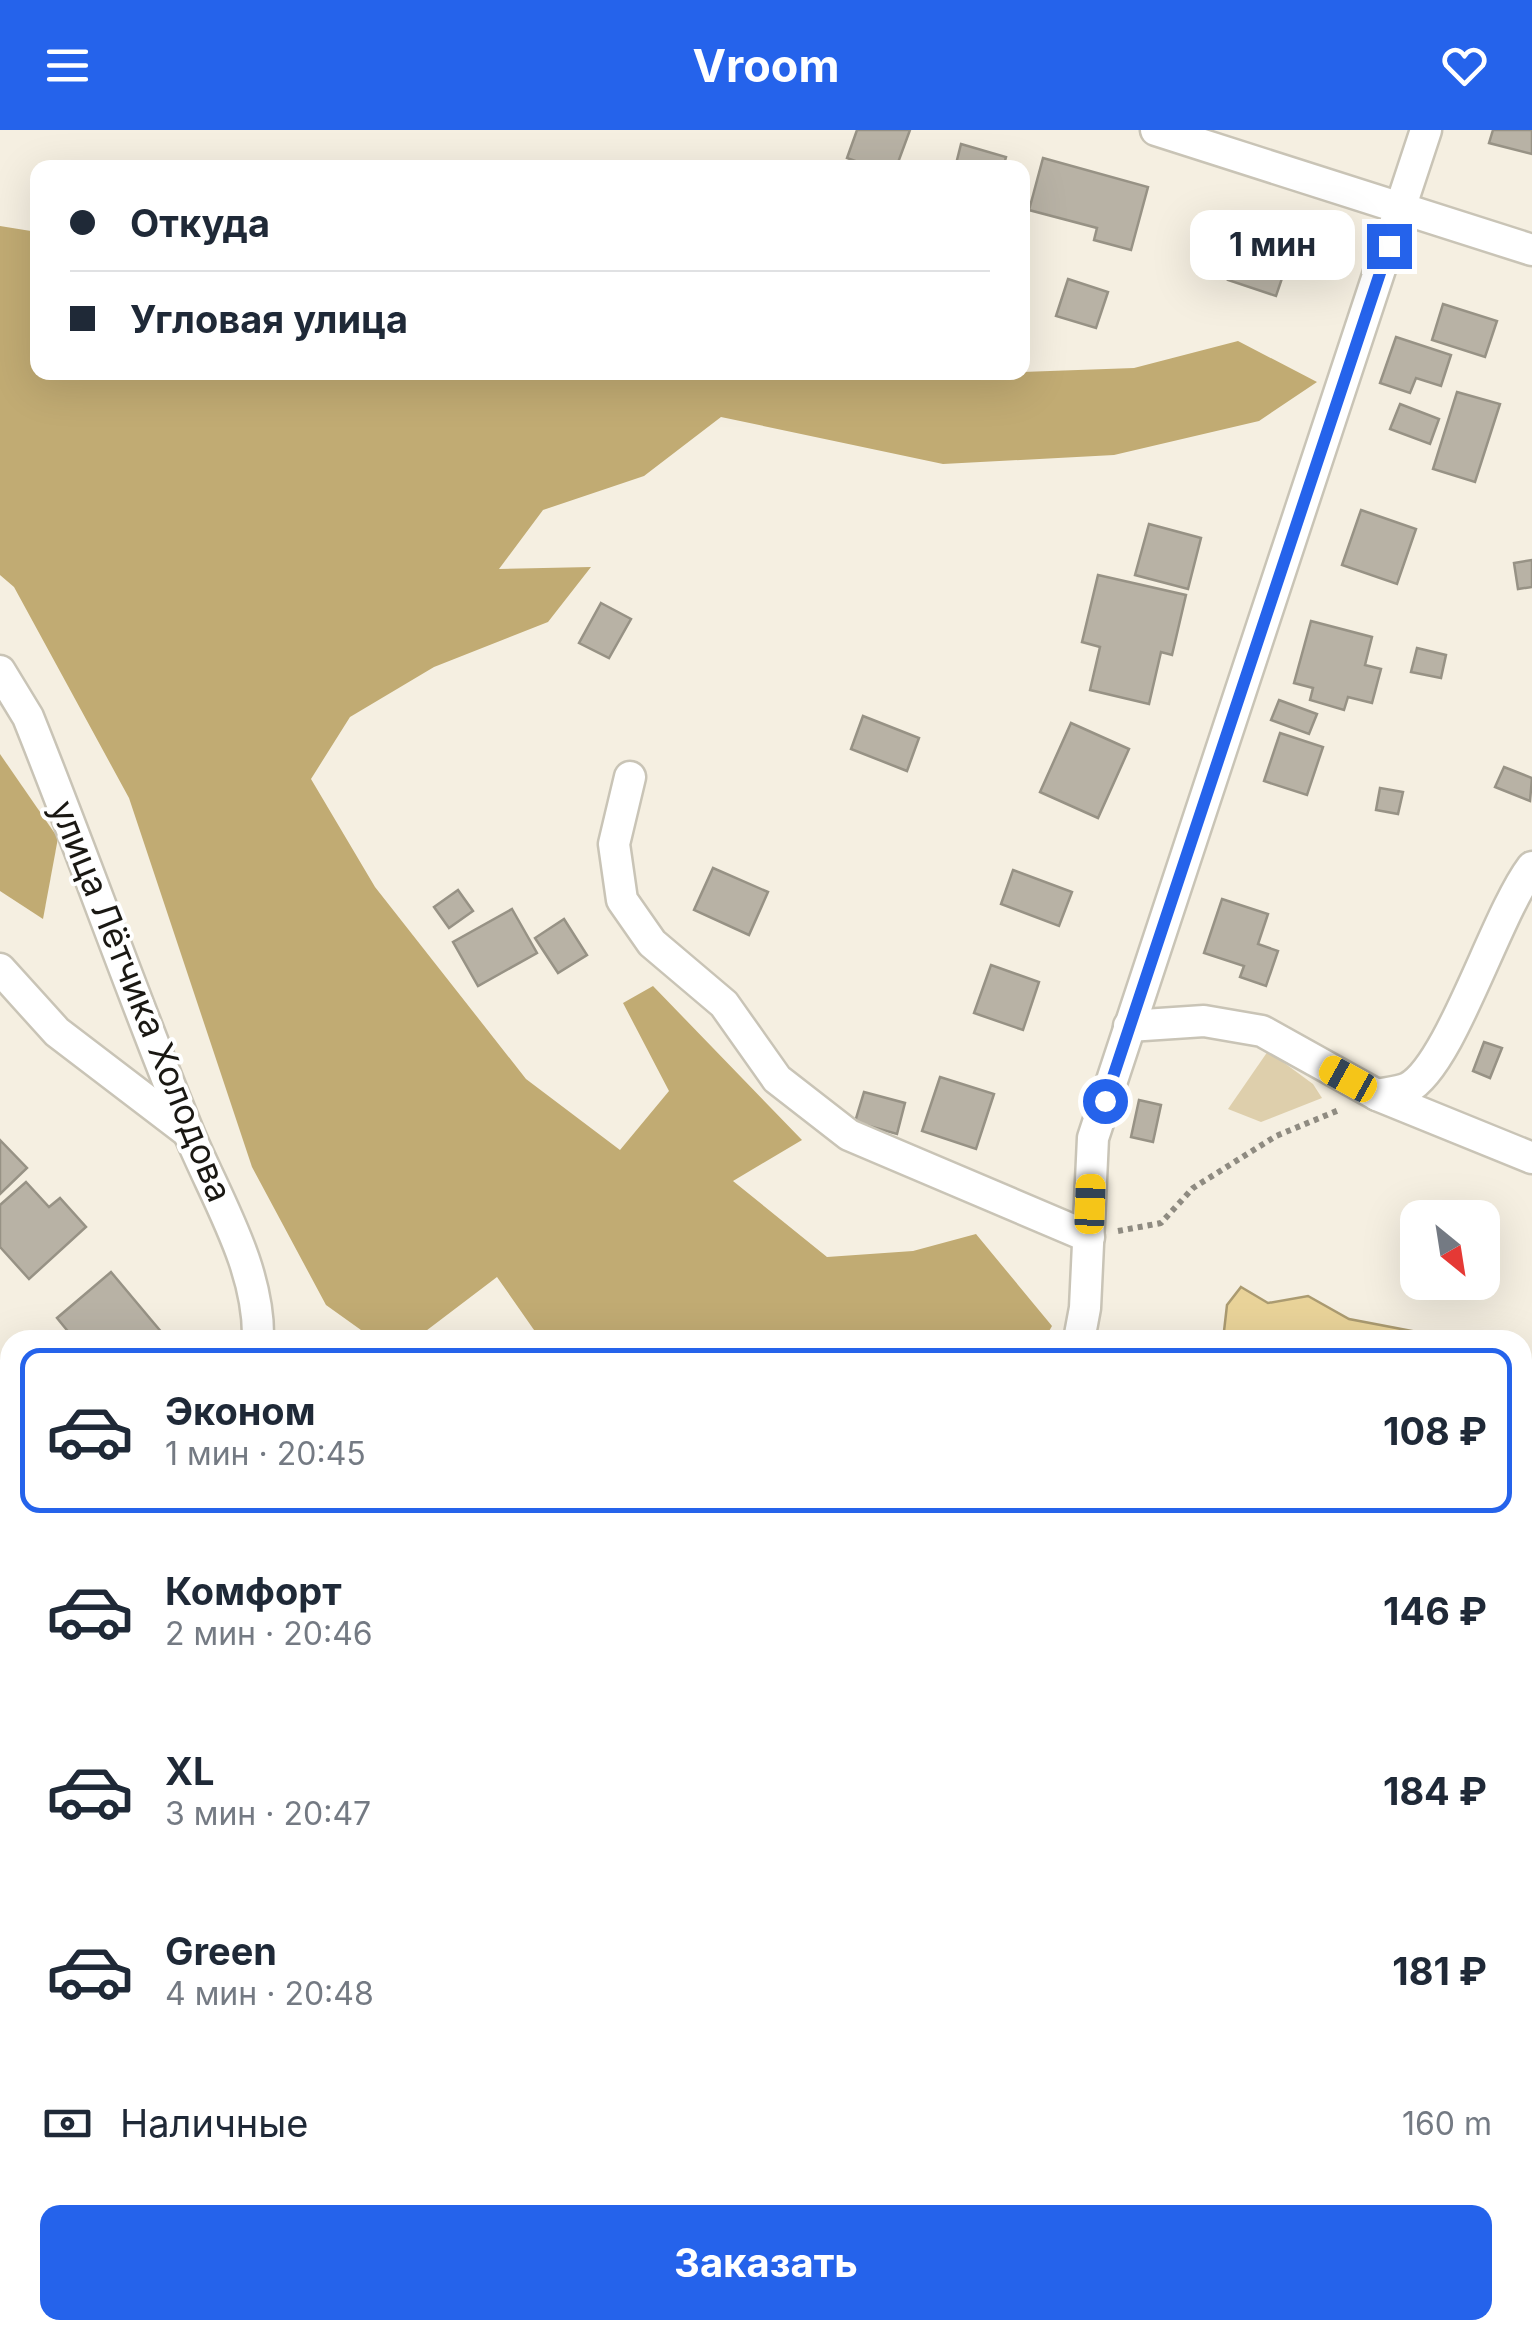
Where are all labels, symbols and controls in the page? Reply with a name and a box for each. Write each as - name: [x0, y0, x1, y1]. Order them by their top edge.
- icon: menu: [40, 38, 95, 93]
- text: Vroom: [692, 38, 840, 93]
- icon: heart: [1437, 38, 1492, 93]
- text: Откуда: [130, 200, 270, 246]
- callout: 1 мин: [1189, 211, 1354, 281]
- route end: [1367, 224, 1412, 269]
- text: 1 мин: [1229, 225, 1316, 264]
- text: Угловая улица: [130, 296, 408, 342]
- street label: улица Лётчика Холодова: [42, 794, 242, 1207]
- car: [1314, 1051, 1382, 1107]
- route start: [1083, 1079, 1128, 1124]
- car: [1074, 1173, 1106, 1235]
- north arrow: [1400, 1200, 1500, 1300]
- map controls: [1400, 1200, 1500, 1300]
- icon: car: [45, 1386, 135, 1476]
- text: Эконом: [165, 1388, 316, 1434]
- text: 108 ₽: [1383, 1408, 1487, 1454]
- text: 1 мин · 20:45: [165, 1434, 366, 1473]
- icon: car: [45, 1566, 135, 1656]
- text: Комфорт: [165, 1568, 342, 1614]
- text: 146 ₽: [1383, 1588, 1487, 1634]
- text: 2 мин · 20:46: [165, 1614, 373, 1653]
- icon: car: [45, 1746, 135, 1836]
- text: XL: [165, 1748, 215, 1794]
- text: 184 ₽: [1383, 1768, 1487, 1814]
- text: 3 мин · 20:47: [165, 1794, 371, 1833]
- icon: car: [45, 1926, 135, 2016]
- text: Green: [165, 1928, 277, 1974]
- text: 181 ₽: [1392, 1948, 1487, 1994]
- text: 4 мин · 20:48: [165, 1974, 374, 2013]
- icon: cash: [40, 2096, 95, 2151]
- text: Наличные: [120, 2100, 308, 2146]
- text: 160 m: [1402, 2104, 1492, 2143]
- button: Заказать: [40, 2205, 1492, 2320]

